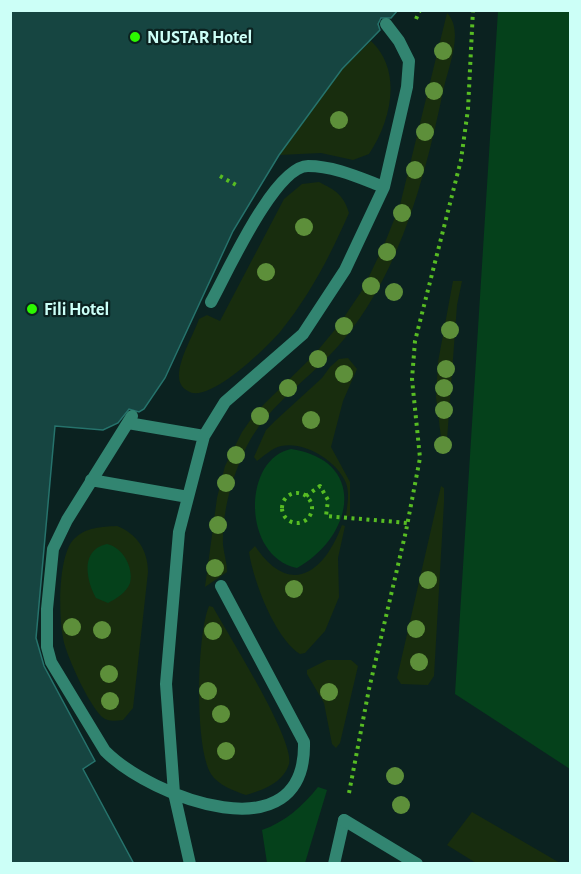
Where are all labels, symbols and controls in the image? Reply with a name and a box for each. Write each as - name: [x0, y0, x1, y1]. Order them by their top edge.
- place label: NUSTAR Hotel: [147, 29, 252, 47]
- marker: NUSTAR Hotel: [128, 30, 142, 44]
- place label: Fili Hotel: [44, 301, 109, 319]
- marker: Fili Hotel: [25, 302, 39, 316]

